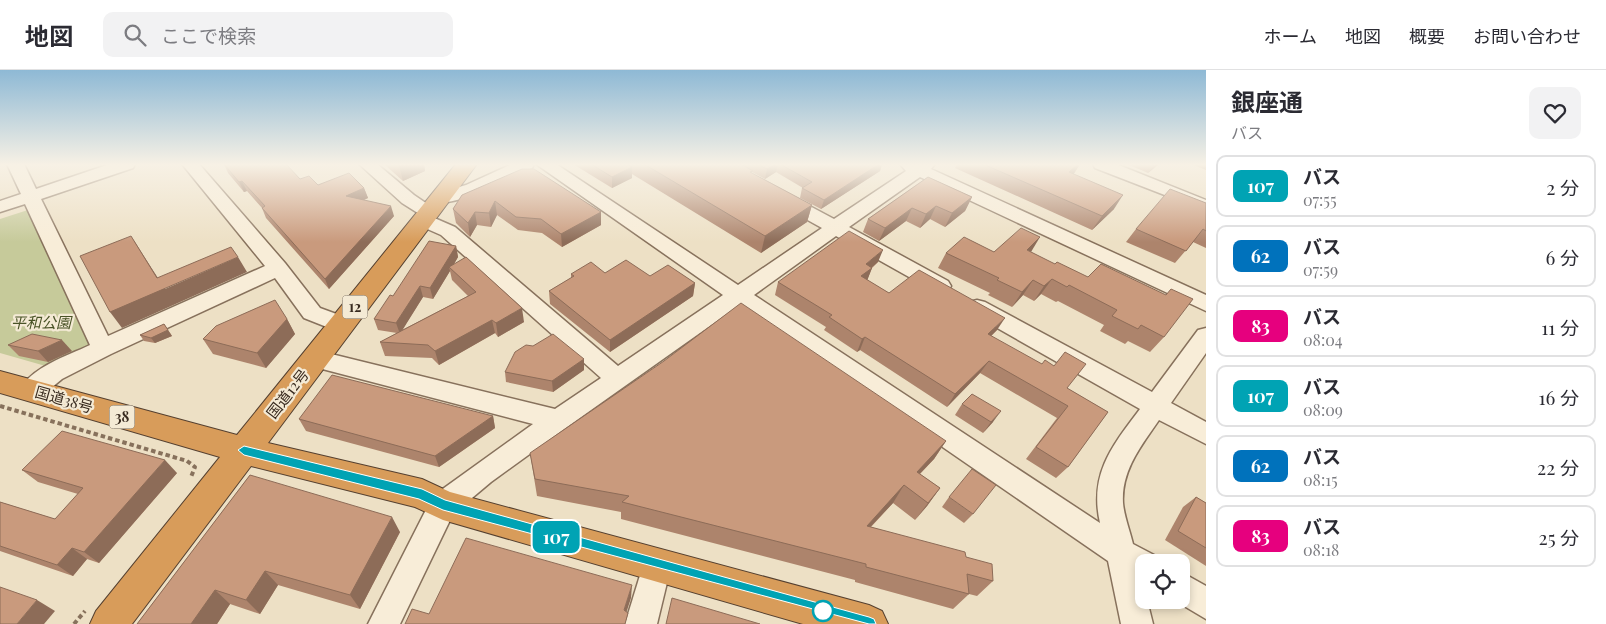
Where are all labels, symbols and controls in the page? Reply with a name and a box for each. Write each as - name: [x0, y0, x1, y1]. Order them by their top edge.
- search box: [103, 12, 453, 57]
- text: 地図: [25, 19, 73, 51]
- icon: search: [121, 21, 149, 49]
- text: ここで検索: [161, 22, 256, 48]
- text: ホーム: [1264, 24, 1317, 48]
- text: 地図: [1345, 24, 1381, 48]
- text: 概要: [1409, 24, 1445, 48]
- text: お問い合わせ: [1473, 24, 1581, 48]
- text: 銀座通: [1231, 85, 1303, 117]
- button: heart: [1529, 87, 1581, 139]
- text: バス: [1231, 122, 1263, 143]
- text: バス: [1303, 163, 1341, 189]
- text: 107: [1247, 174, 1274, 198]
- text: 2 分: [1546, 174, 1579, 200]
- text: 07:55: [1303, 189, 1337, 210]
- text: バス: [1303, 233, 1341, 259]
- text: 62: [1251, 244, 1270, 268]
- text: 6 分: [1545, 244, 1579, 270]
- text: 07:59: [1303, 259, 1338, 280]
- road number: 12: [342, 296, 368, 318]
- text: バス: [1303, 303, 1341, 329]
- park label: 平和公園: [11, 312, 73, 332]
- text: 83: [1251, 314, 1270, 338]
- text: 11 分: [1541, 314, 1579, 340]
- text: 08:04: [1303, 329, 1343, 350]
- street label: 国道12号: [262, 364, 313, 422]
- text: バス: [1303, 373, 1341, 399]
- street label: 国道38号: [33, 381, 96, 417]
- text: 107: [1247, 384, 1274, 408]
- text: 16 分: [1538, 384, 1579, 410]
- text: 08:09: [1303, 399, 1343, 420]
- road number: 38: [110, 406, 134, 428]
- text: バス: [1303, 443, 1341, 469]
- text: 62: [1251, 454, 1270, 478]
- text: 22 分: [1537, 454, 1579, 480]
- text: 08:15: [1303, 469, 1338, 490]
- text: バス: [1303, 513, 1341, 539]
- line badge: 107: [527, 521, 585, 553]
- text: 83: [1251, 524, 1270, 548]
- text: 25 分: [1539, 524, 1579, 550]
- text: 107: [543, 525, 569, 549]
- text: 08:18: [1303, 539, 1339, 560]
- map controls: [1135, 554, 1190, 609]
- button: locate: [1135, 554, 1190, 609]
- unlabelled marker: [812, 600, 834, 622]

